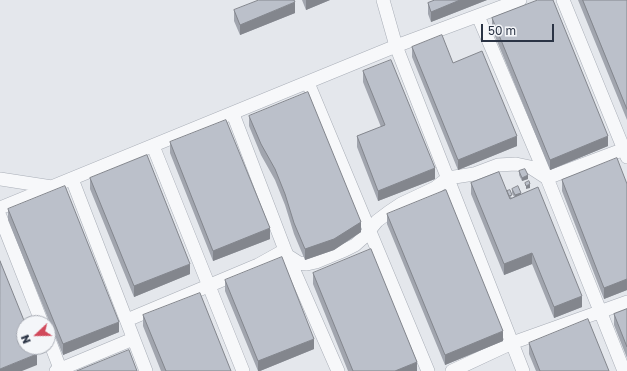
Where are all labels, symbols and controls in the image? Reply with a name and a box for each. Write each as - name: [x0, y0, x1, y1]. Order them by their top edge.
- scale bar: [483, 16, 556, 42]
- text: 50 m: [488, 23, 516, 38]
- north arrow: [16, 315, 56, 355]
- text: N: [18, 333, 33, 346]

